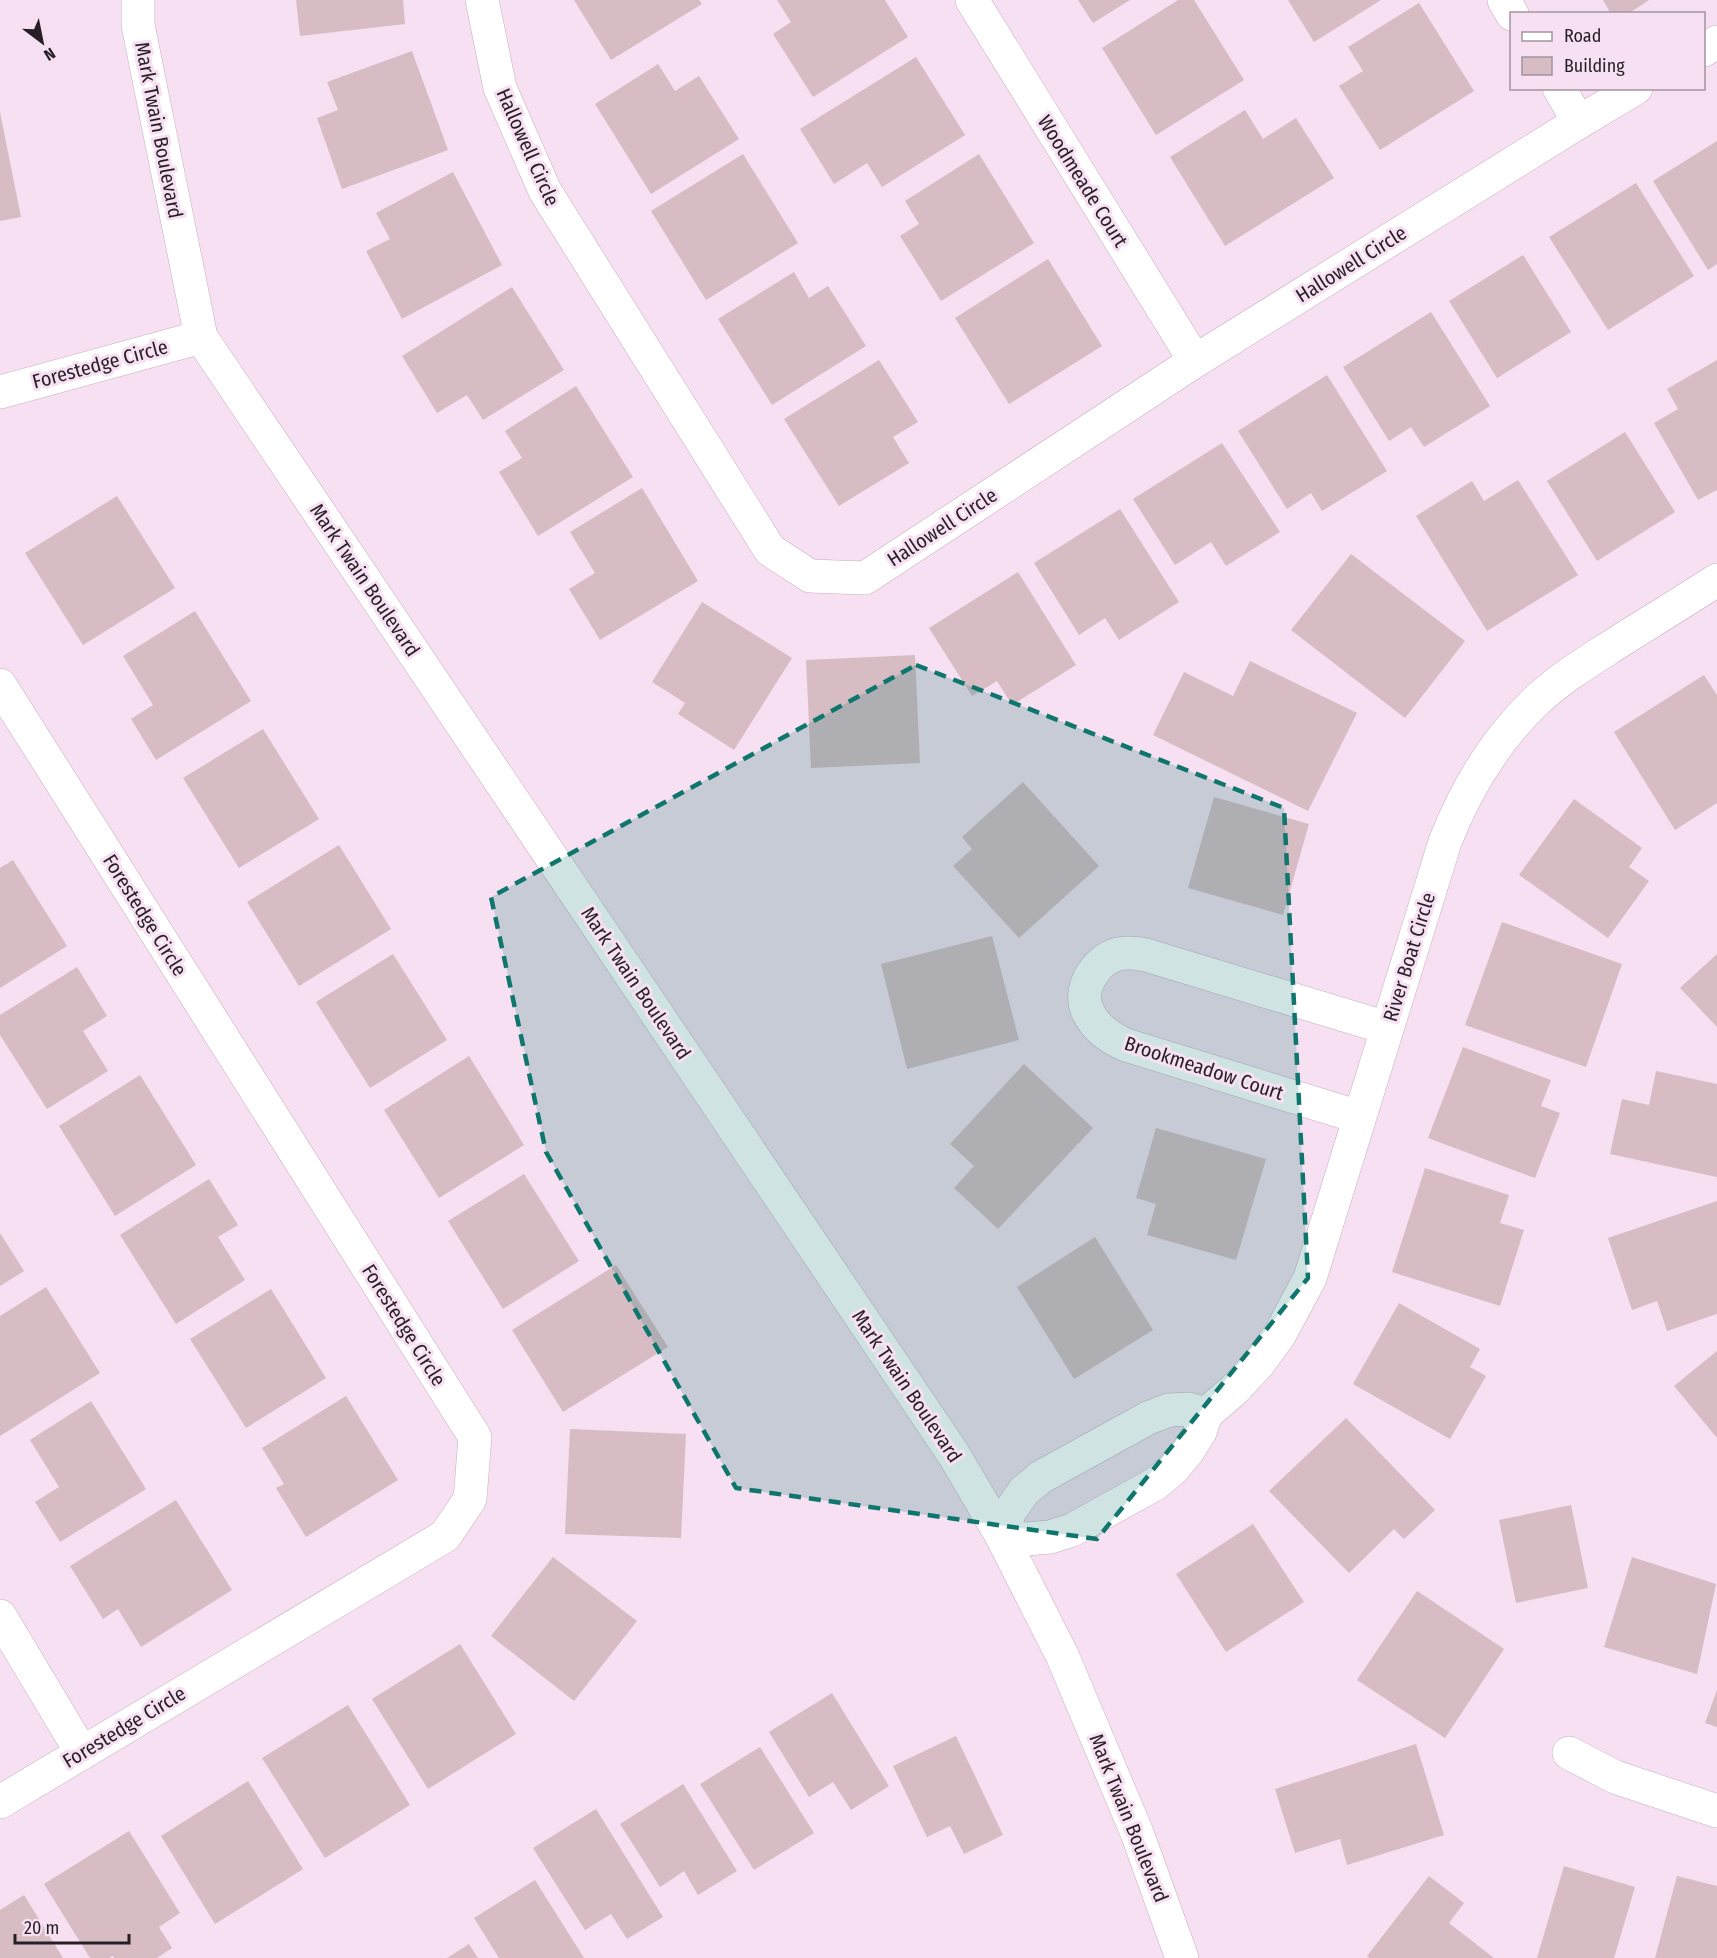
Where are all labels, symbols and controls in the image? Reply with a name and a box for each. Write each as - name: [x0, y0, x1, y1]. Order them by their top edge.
- north arrow: [12, 12, 72, 72]
- legend: [1510, 12, 1705, 90]
- text: Road: [1564, 25, 1601, 47]
- street label: Mark Twain Boulevard: [130, 40, 188, 220]
- text: N: [41, 44, 59, 65]
- text: Building: [1564, 55, 1625, 77]
- street label: Hallowell Circle: [491, 84, 565, 210]
- street label: Woodmeade Court: [1033, 111, 1133, 252]
- street label: Hallowell Circle: [1291, 220, 1411, 308]
- street label: Forestedge Circle: [30, 334, 170, 394]
- street label: Hallowell Circle: [883, 483, 1001, 571]
- street label: Mark Twain Boulevard: [305, 499, 425, 661]
- street label: Forestedge Circle: [98, 850, 192, 980]
- street label: River Boat Circle: [1378, 889, 1440, 1025]
- street label: Mark Twain Boulevard: [576, 902, 696, 1064]
- street label: Brookmeadow Court: [1121, 1031, 1287, 1105]
- street label: Forestedge Circle: [357, 1260, 451, 1390]
- street label: Mark Twain Boulevard: [847, 1305, 967, 1467]
- street label: Forestedge Circle: [58, 1681, 190, 1773]
- street label: Mark Twain Boulevard: [1084, 1730, 1174, 1906]
- scale bar: [15, 1907, 129, 1945]
- text: 20 m: [24, 1917, 59, 1939]

